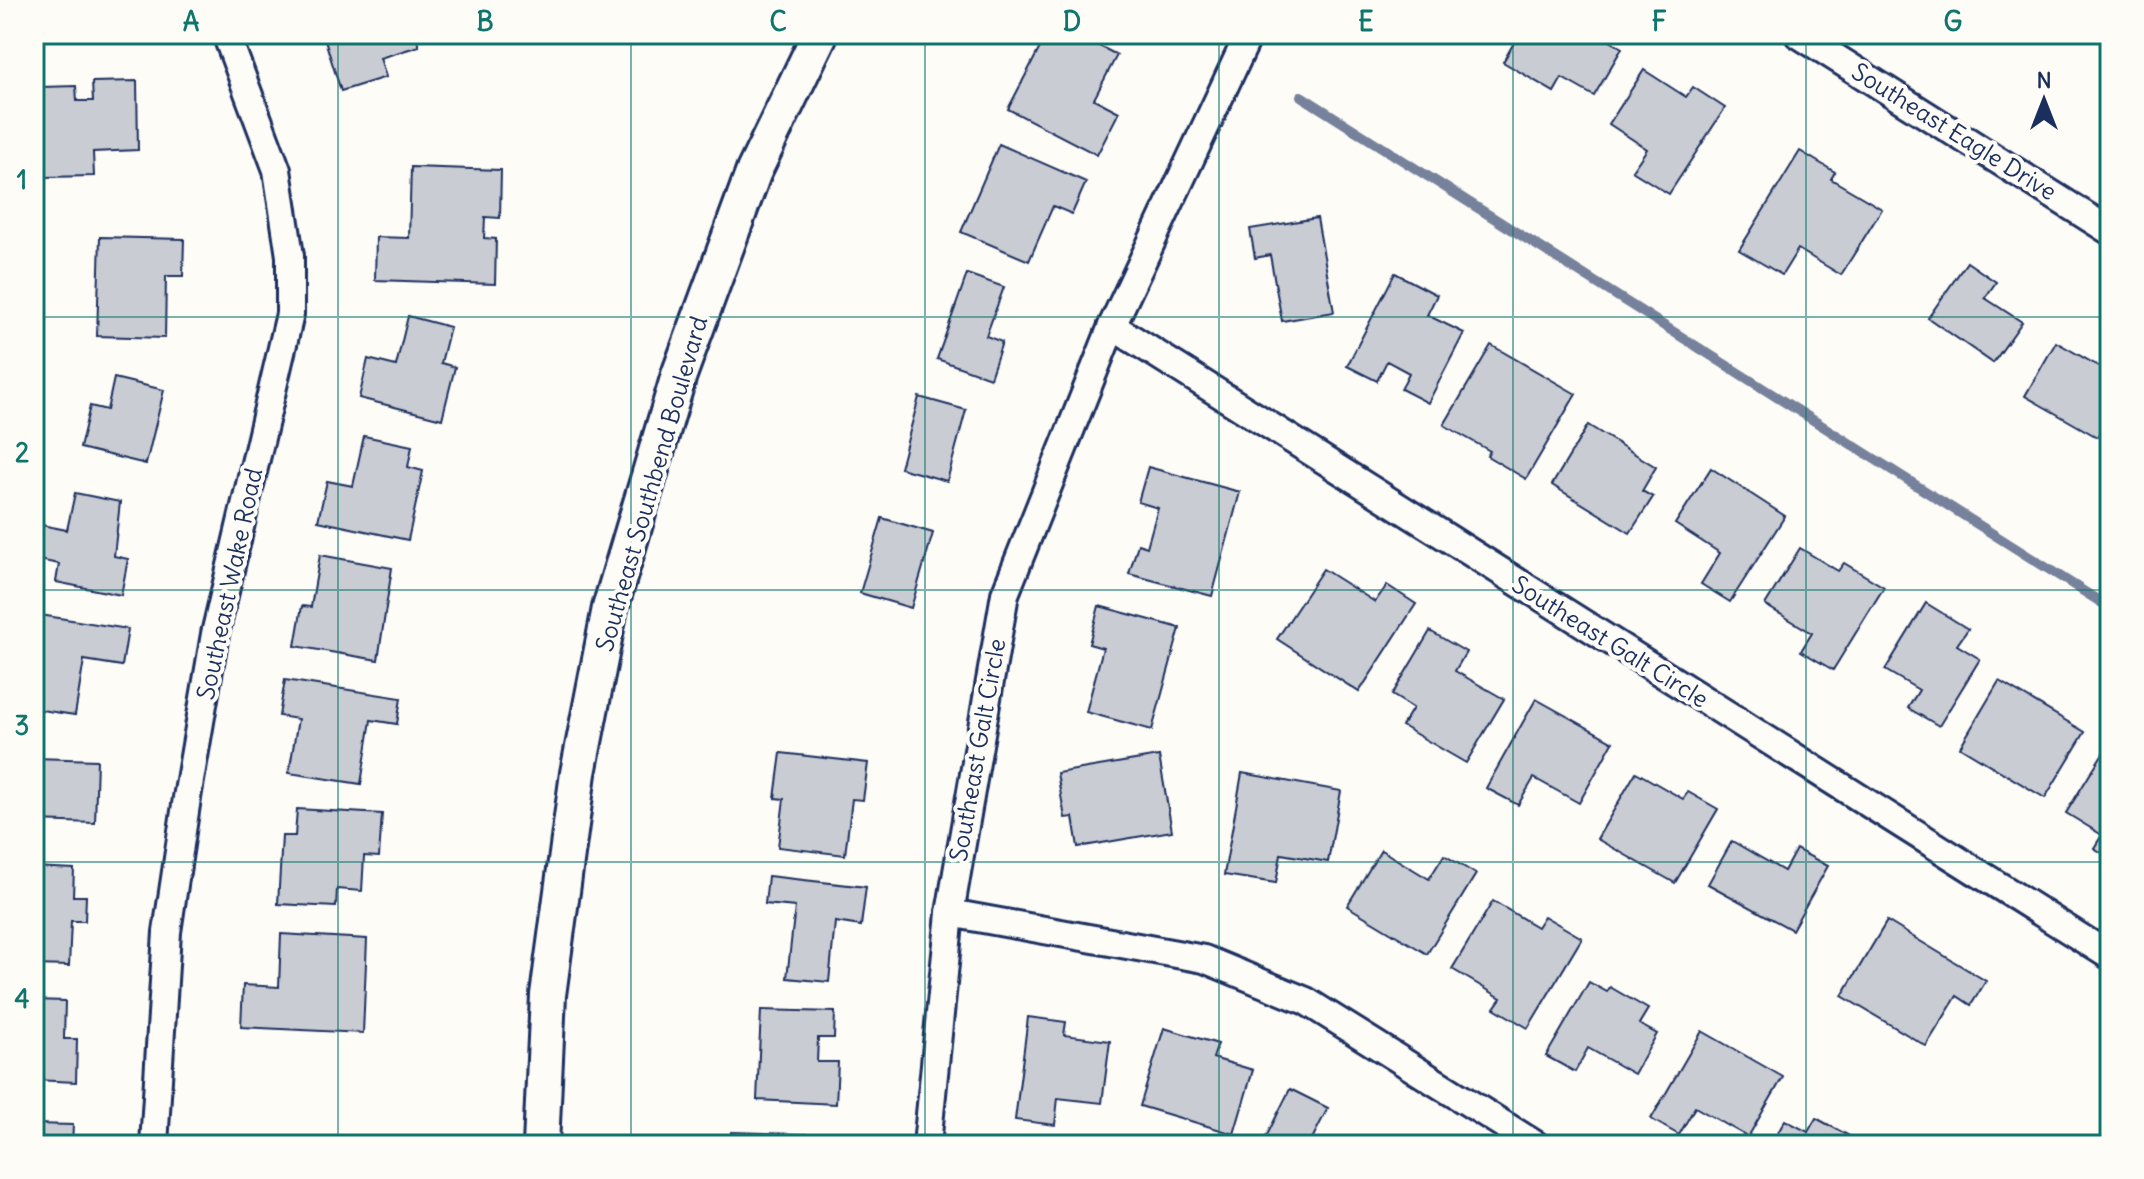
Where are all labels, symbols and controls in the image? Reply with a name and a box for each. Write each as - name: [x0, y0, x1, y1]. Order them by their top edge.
- text: A: [183, 5, 200, 38]
- text: B: [476, 5, 494, 38]
- text: C: [769, 5, 787, 38]
- text: D: [1063, 5, 1081, 38]
- text: E: [1358, 5, 1374, 38]
- text: F: [1652, 5, 1667, 38]
- text: G: [1944, 5, 1963, 38]
- street label: Southeast Eagle Drive: [1847, 56, 2062, 206]
- north arrow: [2004, 60, 2084, 140]
- text: N: [2036, 66, 2052, 94]
- text: 1: [17, 163, 27, 196]
- street label: Southeast Southbend Boulevard: [589, 313, 713, 655]
- text: 2: [15, 436, 29, 469]
- street label: Southeast Wake Road: [190, 465, 268, 702]
- street label: Southeast Galt Circle: [1507, 569, 1714, 714]
- street label: Southeast Galt Circle: [943, 636, 1011, 864]
- text: 3: [15, 709, 29, 742]
- text: 4: [14, 982, 30, 1015]

